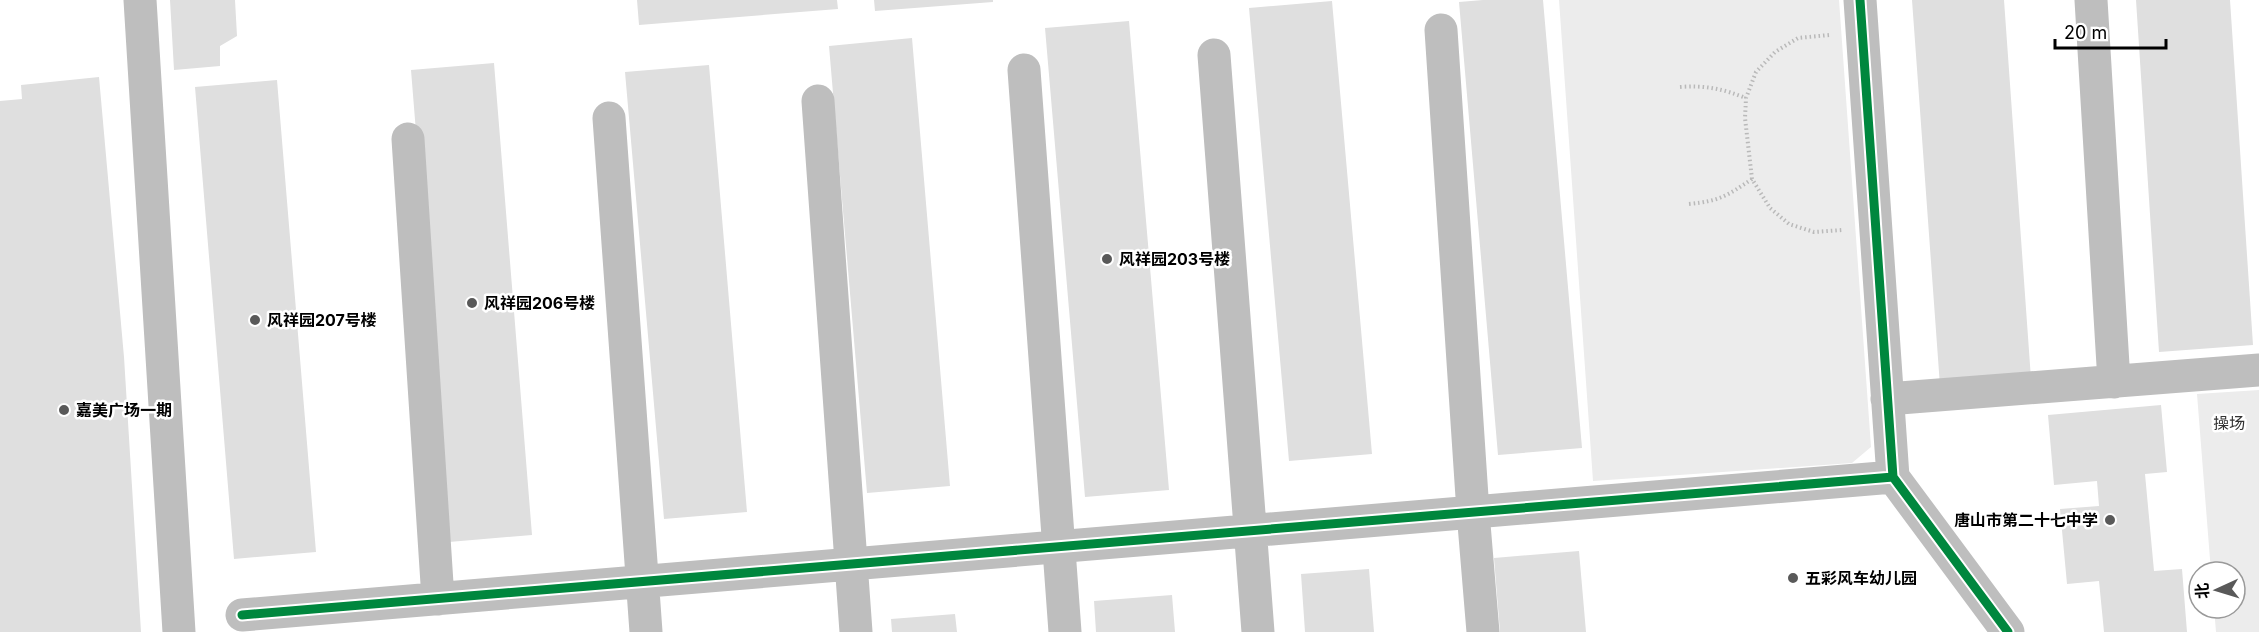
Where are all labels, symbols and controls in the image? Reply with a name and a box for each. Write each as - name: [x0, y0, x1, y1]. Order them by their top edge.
- scale bar: [2055, 12, 2166, 50]
- text: 20 m: [2064, 22, 2107, 43]
- place label: 风祥园203号楼: [1119, 249, 1230, 269]
- marker: 风祥园203号楼: [1100, 252, 1114, 266]
- place label: 风祥园206号楼: [484, 293, 595, 313]
- marker: 风祥园206号楼: [465, 296, 479, 310]
- place label: 风祥园207号楼: [267, 310, 377, 330]
- marker: 风祥园207号楼: [248, 313, 262, 327]
- place label: 嘉美广场一期: [76, 400, 172, 420]
- marker: 嘉美广场一期: [57, 403, 71, 417]
- park label: 操场: [2213, 413, 2245, 433]
- place label: 唐山市第二十七中学: [1954, 510, 2098, 530]
- marker: 唐山市第二十七中学: [2103, 513, 2117, 527]
- north arrow: [2187, 560, 2247, 620]
- place label: 五彩风车幼儿园: [1805, 568, 1917, 588]
- marker: 五彩风车幼儿园: [1786, 571, 1800, 585]
- text: 北: [2192, 582, 2213, 600]

